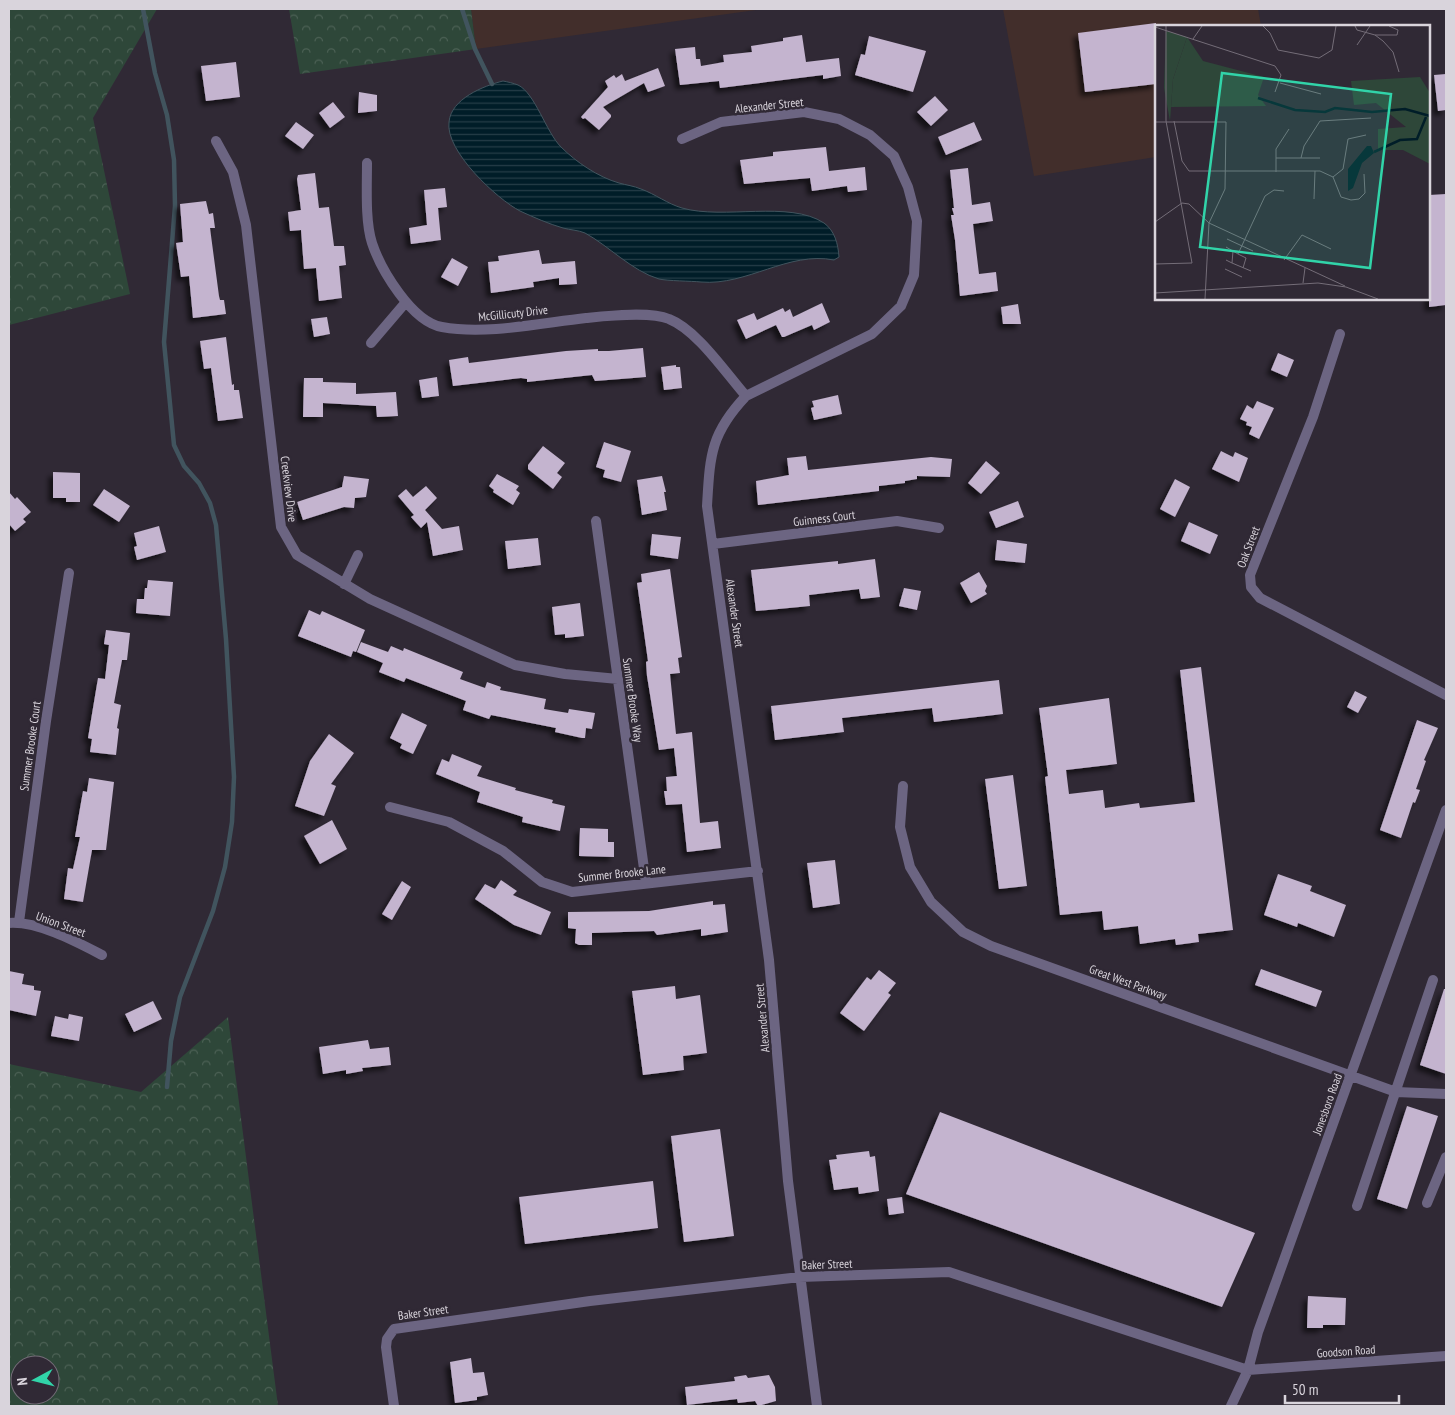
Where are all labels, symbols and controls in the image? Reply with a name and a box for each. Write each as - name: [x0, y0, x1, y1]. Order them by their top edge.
- inset map: [1155, 25, 1430, 300]
- street label: Alexander Street: [734, 94, 805, 116]
- street label: McGillicuty Drive: [477, 302, 549, 324]
- street label: Creekview Drive: [278, 455, 300, 523]
- street label: Guinness Court: [792, 507, 857, 529]
- street label: Oak Street: [1233, 524, 1263, 570]
- street label: Alexander Street: [723, 578, 747, 649]
- street label: Summer Brooke Way: [620, 657, 646, 744]
- street label: Summer Brooke Court: [16, 699, 44, 792]
- street label: Summer Brooke Lane: [577, 861, 667, 885]
- street label: Union Street: [34, 908, 89, 940]
- street label: Great West Parkway: [1087, 961, 1169, 1003]
- street label: Alexander Street: [751, 982, 772, 1053]
- street label: Jonesboro Road: [1309, 1071, 1345, 1138]
- street label: Baker Street: [801, 1256, 853, 1272]
- street label: Baker Street: [397, 1301, 450, 1323]
- street label: Goodson Road: [1316, 1341, 1376, 1361]
- north arrow: [10, 1355, 60, 1405]
- scale bar: [1285, 1372, 1399, 1404]
- text: N: [13, 1377, 31, 1386]
- text: 50 m: [1292, 1380, 1318, 1399]

